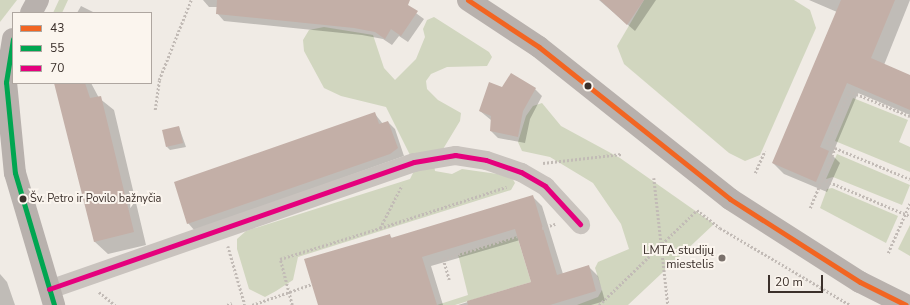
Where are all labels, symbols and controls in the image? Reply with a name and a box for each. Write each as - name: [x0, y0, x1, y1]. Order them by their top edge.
- legend: [12, 12, 152, 84]
- text: 43: [50, 20, 64, 36]
- text: 55: [50, 40, 64, 56]
- text: 70: [50, 60, 64, 76]
- unlabelled marker: [583, 81, 593, 91]
- place label: Šv. Petro ir Povilo bažnyčia: [30, 192, 161, 206]
- marker: Šv. Petro ir Povilo bažnyčia: [18, 194, 28, 204]
- place label: LMTA studijų miestelis: [643, 244, 714, 272]
- marker: LMTA studijų miestelis: [717, 253, 727, 263]
- scale bar: [770, 267, 825, 293]
- text: 20 m: [775, 274, 803, 290]

